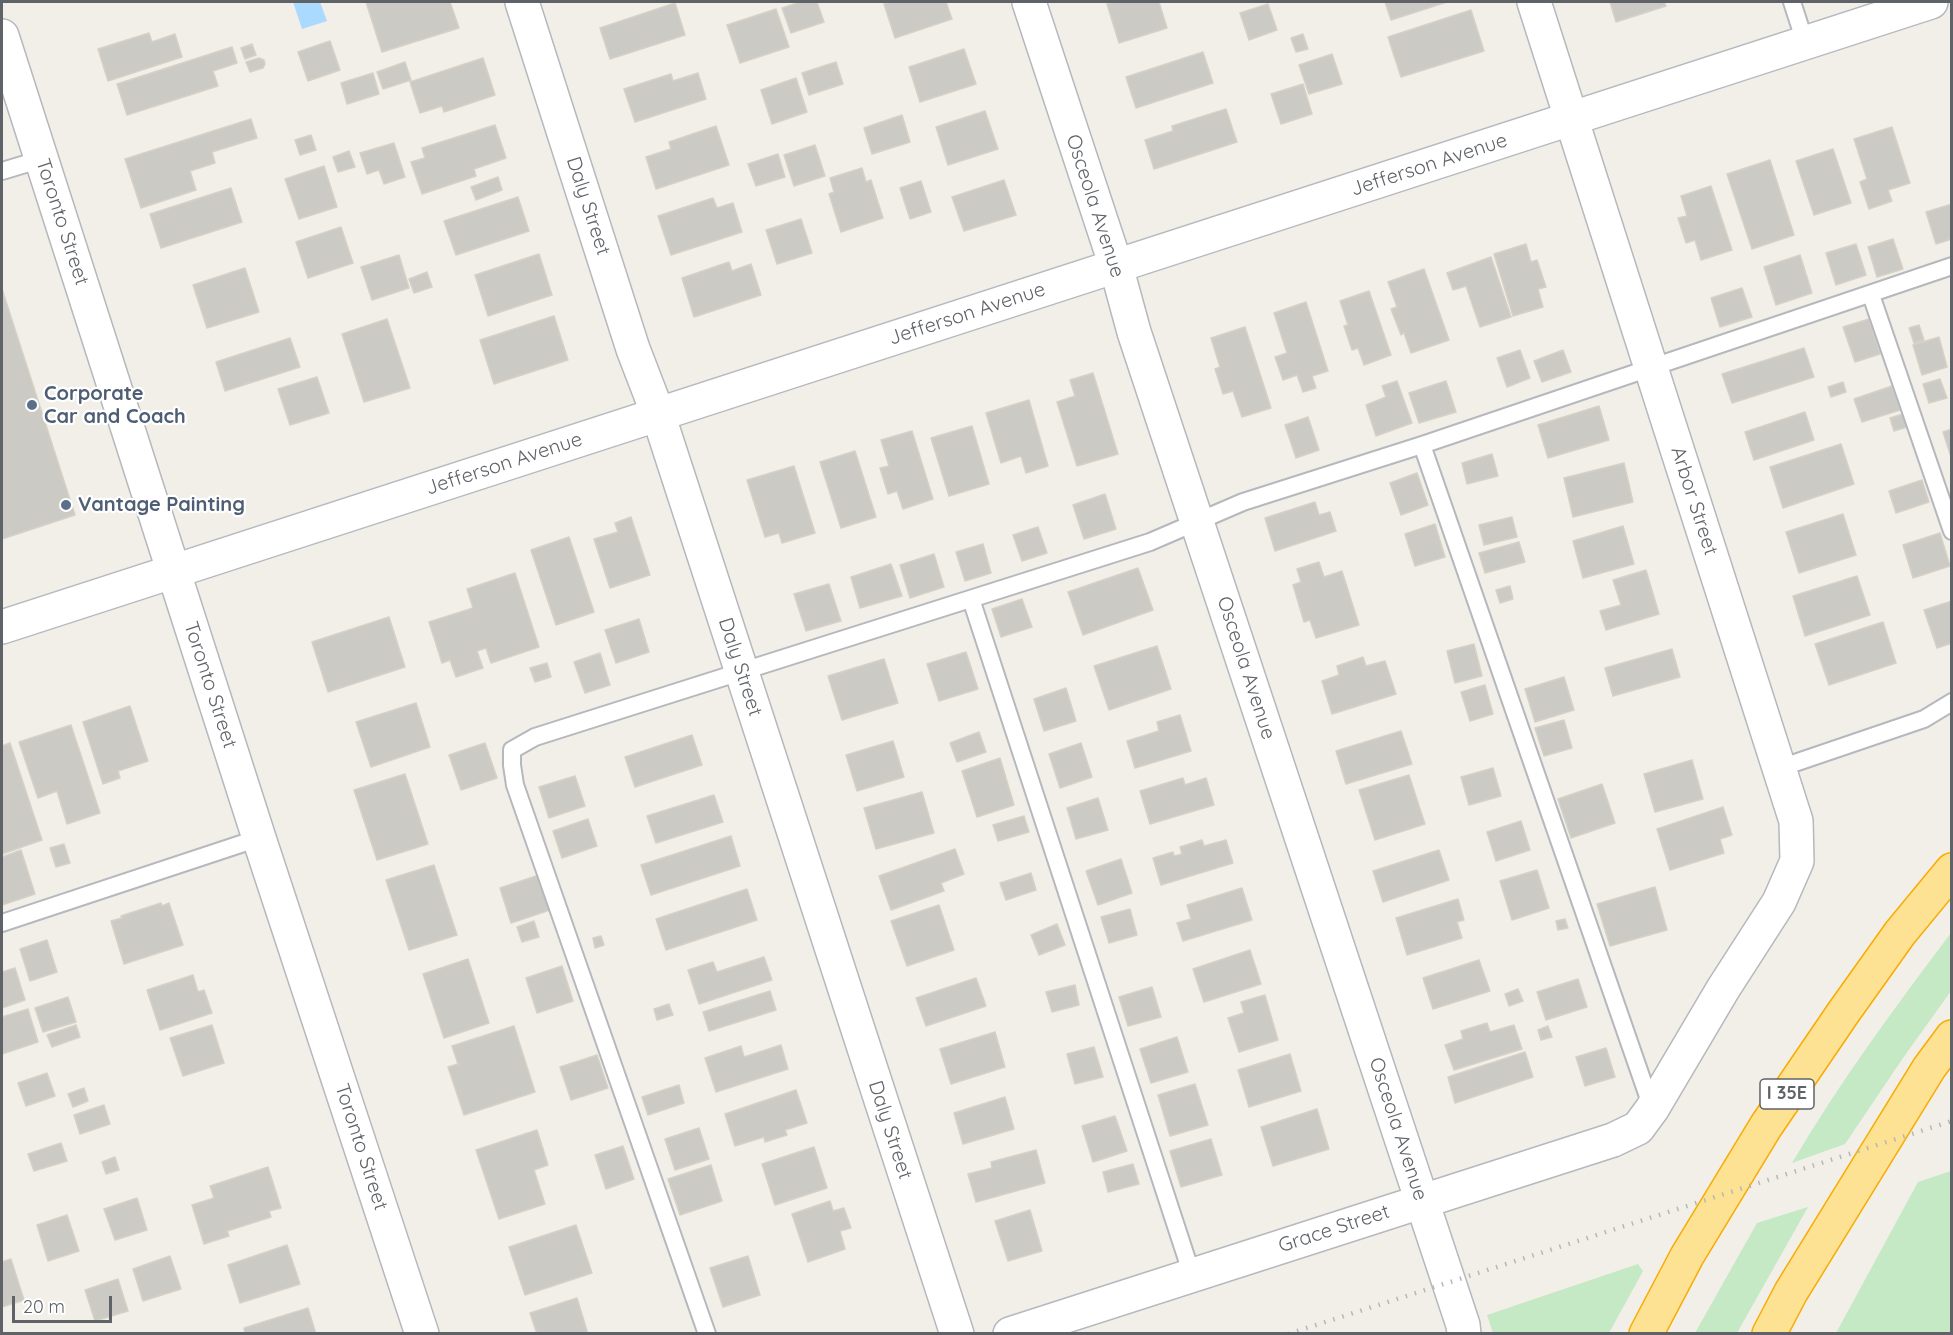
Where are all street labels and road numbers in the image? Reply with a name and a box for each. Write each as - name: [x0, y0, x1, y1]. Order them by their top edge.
- street label: Jefferson Avenue: [1348, 128, 1510, 202]
- street label: Osceola Avenue: [1061, 131, 1129, 281]
- street label: Daly Street: [561, 154, 615, 258]
- street label: Toronto Street: [30, 156, 94, 288]
- street label: Jefferson Avenue: [886, 277, 1048, 351]
- street label: Jefferson Avenue: [423, 427, 585, 501]
- street label: Arbor Street: [1665, 444, 1723, 558]
- street label: Osceola Avenue: [1212, 593, 1280, 743]
- street label: Daly Street: [713, 615, 767, 719]
- street label: Toronto Street: [178, 619, 242, 751]
- street label: Osceola Avenue: [1364, 1054, 1432, 1204]
- street label: Daly Street: [863, 1078, 917, 1182]
- road number: I 35E: [1760, 1079, 1814, 1109]
- street label: Toronto Street: [329, 1081, 393, 1213]
- street label: Grace Street: [1275, 1200, 1393, 1258]

